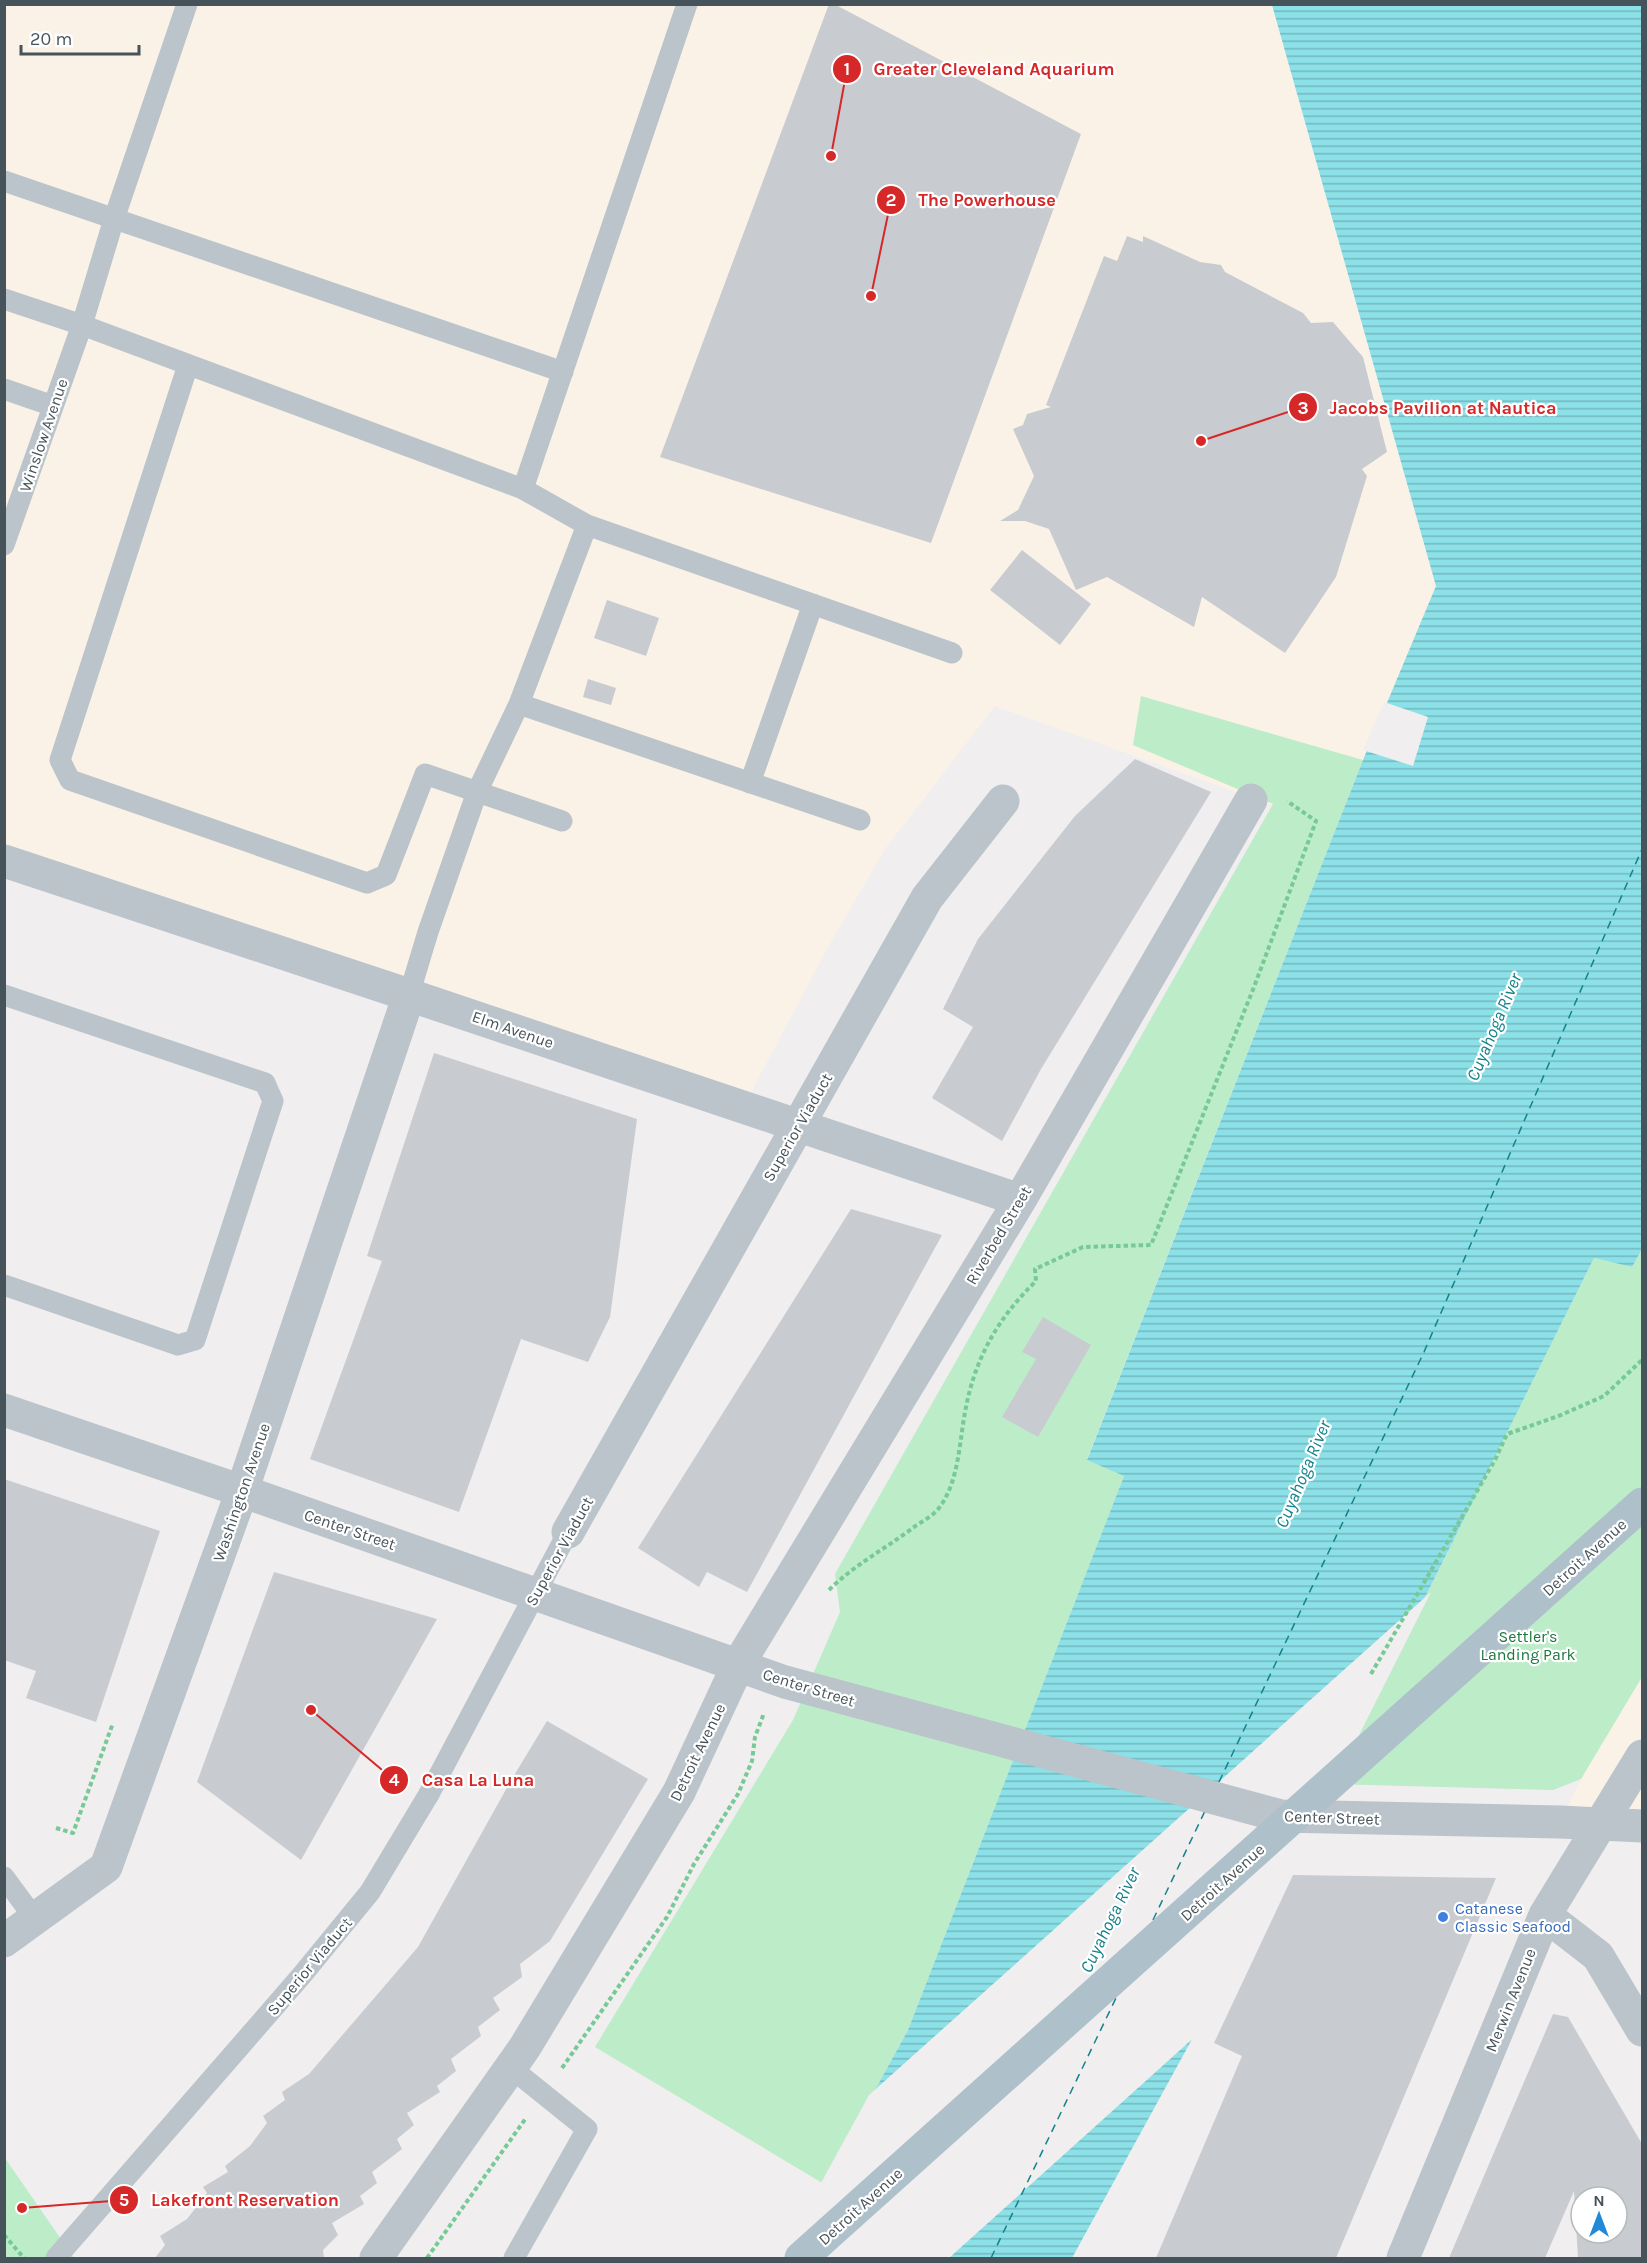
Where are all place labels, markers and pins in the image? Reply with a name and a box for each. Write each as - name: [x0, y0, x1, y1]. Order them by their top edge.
- callout: Greater Cleveland Aquarium: [832, 51, 1127, 87]
- callout: The Powerhouse: [876, 182, 1068, 218]
- callout: Jacobs Pavilion at Nautica: [1288, 389, 1569, 425]
- callout: Casa La Luna: [379, 1762, 546, 1798]
- place label: Catanese Classic Seafood: [1455, 1899, 1571, 1936]
- marker: Catanese Classic Seafood: [1436, 1910, 1450, 1924]
- callout: Lakefront Reservation: [109, 2182, 351, 2218]

